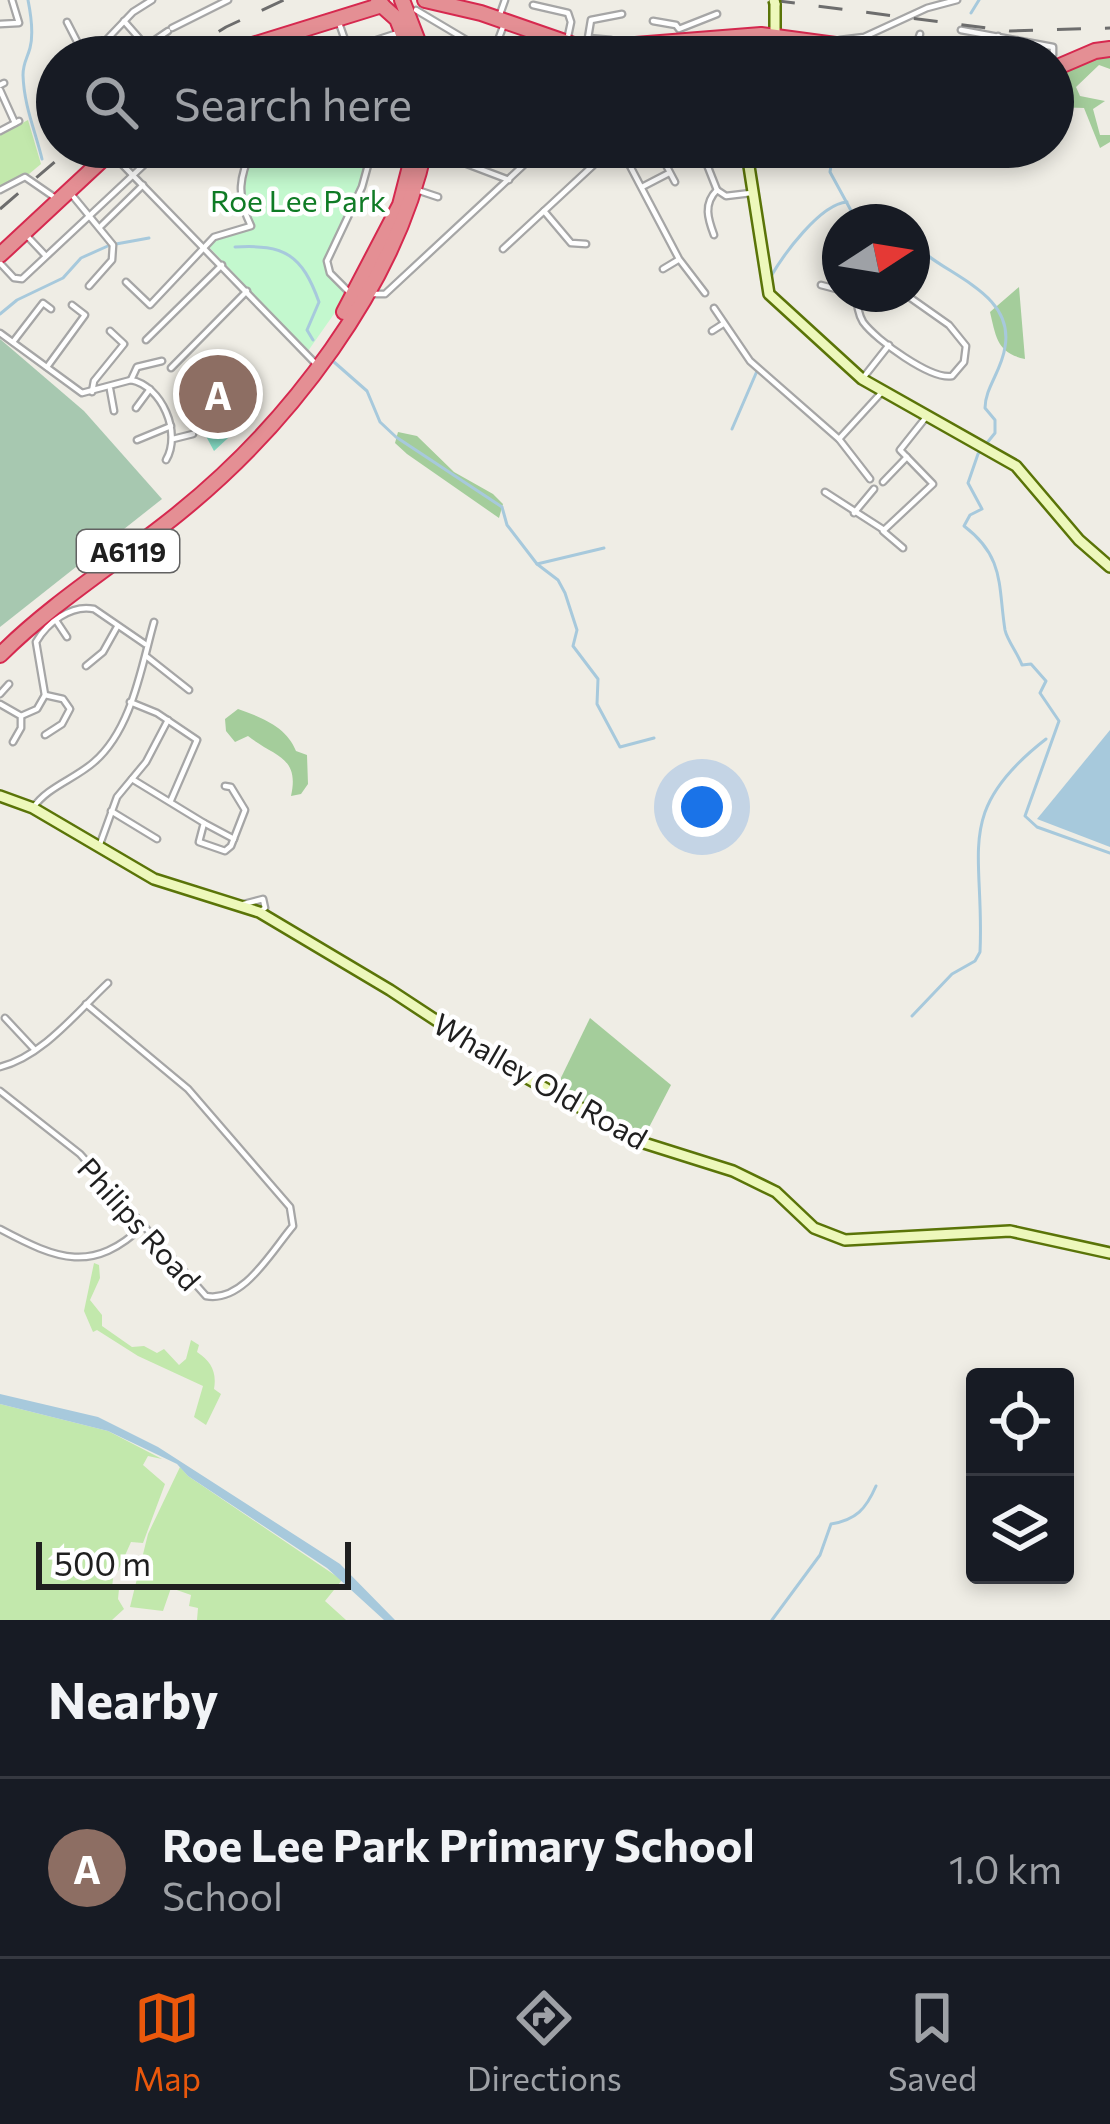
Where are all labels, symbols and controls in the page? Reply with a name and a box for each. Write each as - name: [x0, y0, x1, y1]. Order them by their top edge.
- search box: [36, 36, 1074, 168]
- icon: search: [78, 69, 144, 135]
- text: Search here: [174, 75, 412, 130]
- park label: Roe Lee Park: [210, 181, 386, 218]
- north arrow: [822, 204, 930, 312]
- pin: A: [179, 349, 257, 439]
- road number: A6119: [77, 530, 179, 572]
- your location: [672, 777, 732, 837]
- street label: Whalley Old Road: [428, 1004, 654, 1156]
- street label: Philips Road: [71, 1149, 209, 1297]
- map controls: [966, 1368, 1074, 1584]
- button: locate: [966, 1368, 1074, 1476]
- button: layers: [966, 1476, 1074, 1584]
- scale bar: [36, 1536, 351, 1589]
- text: 500 m: [54, 1542, 151, 1583]
- text: Nearby: [48, 1667, 218, 1730]
- text: Roe Lee Park Primary School: [162, 1816, 755, 1871]
- text: A: [73, 1844, 101, 1892]
- text: 1.0 km: [949, 1844, 1062, 1892]
- text: School: [162, 1871, 283, 1919]
- tab: Map: [133, 1985, 201, 2098]
- tab: Directions: [467, 1985, 622, 2098]
- tab: Saved: [888, 1985, 977, 2098]

